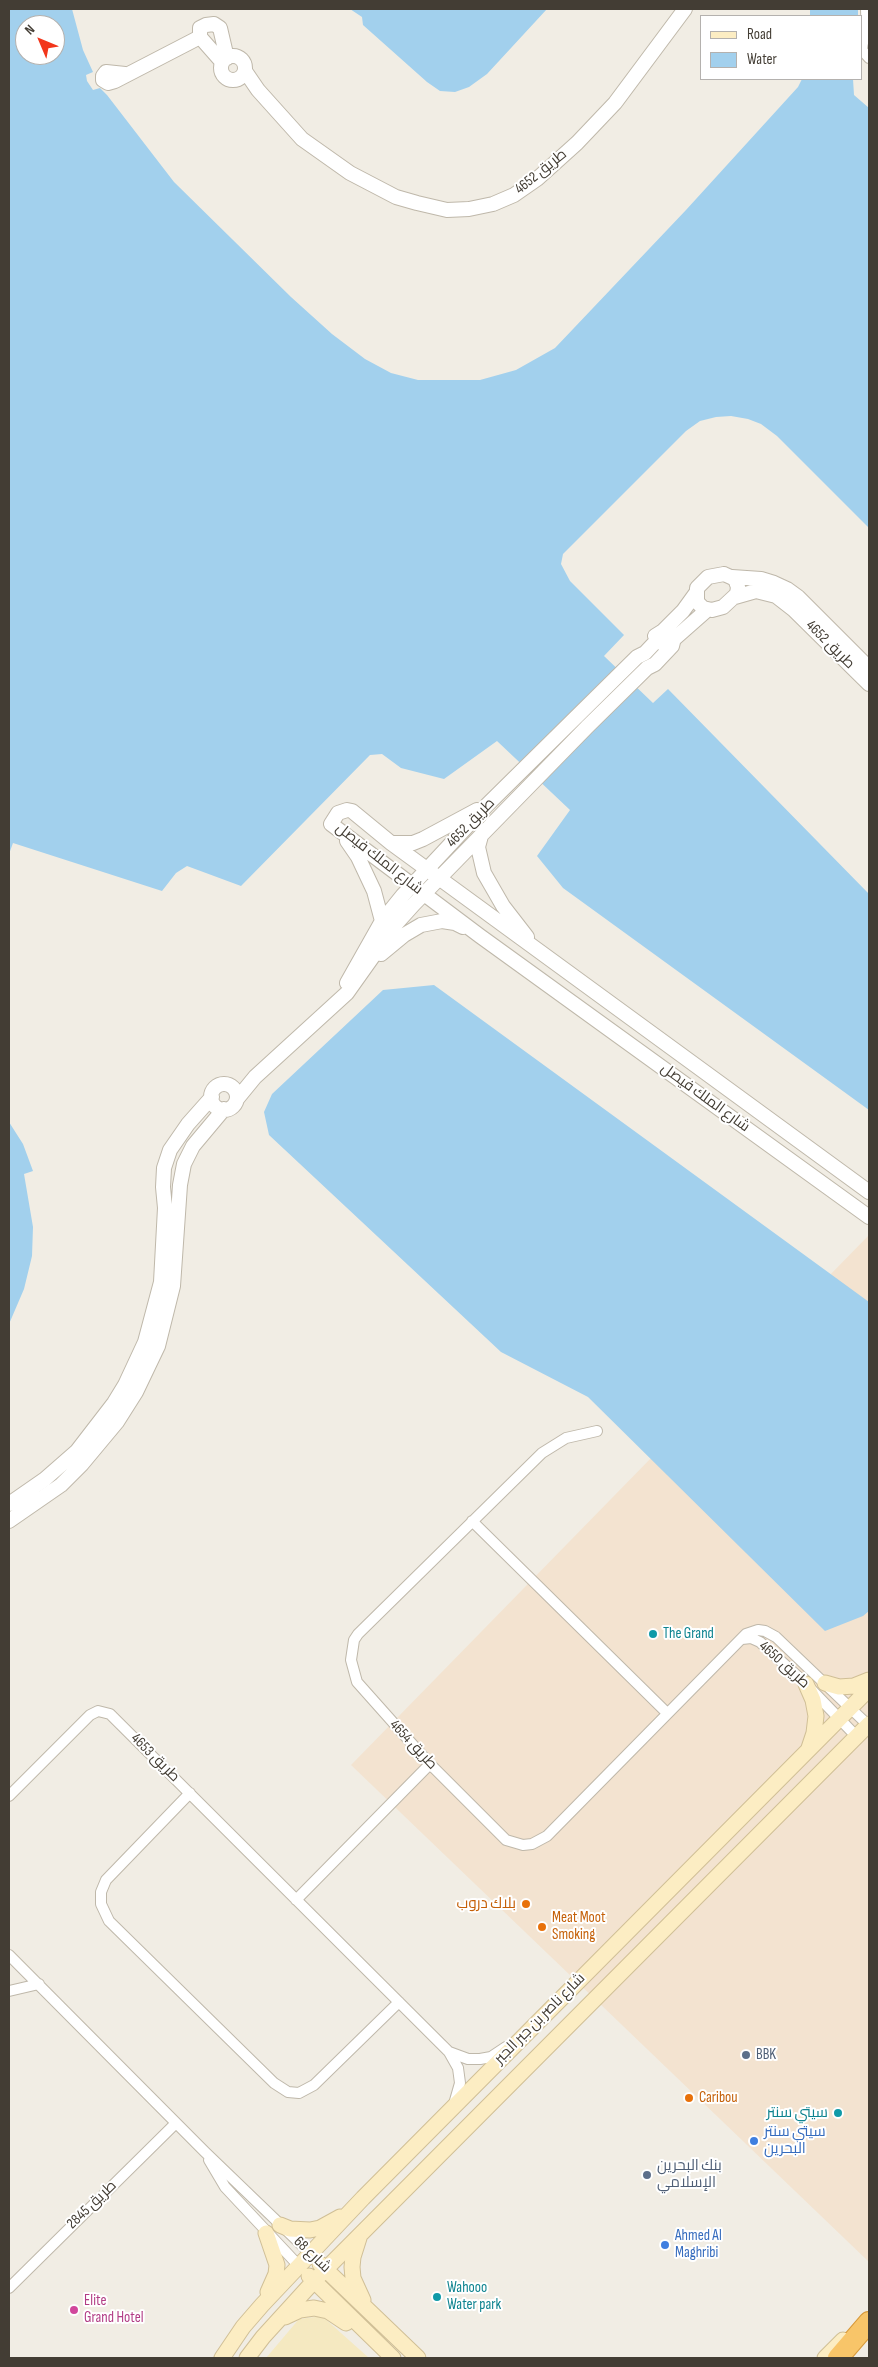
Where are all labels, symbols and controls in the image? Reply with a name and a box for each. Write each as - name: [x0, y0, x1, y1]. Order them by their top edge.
- north arrow: [15, 15, 65, 65]
- legend: [700, 15, 863, 80]
- text: N: [21, 21, 38, 38]
- text: Road: [747, 25, 772, 44]
- text: Water: [747, 50, 777, 69]
- street label: طريق 4652: [511, 146, 571, 198]
- street label: طريق 4652: [802, 617, 858, 673]
- street label: طريق 4652: [443, 795, 499, 851]
- street label: شارع الملك فيصل: [332, 819, 426, 899]
- street label: شارع الملك فيصل: [657, 1060, 753, 1136]
- place label: The Grand: [663, 1625, 714, 1643]
- marker: The Grand: [647, 1628, 659, 1640]
- street label: طريق 4650: [755, 1638, 813, 1692]
- street label: طريق 4654: [385, 1716, 441, 1774]
- street label: طريق 4653: [127, 1730, 183, 1786]
- place label: بلاك دروب: [457, 1895, 516, 1913]
- marker: بلاك دروب: [520, 1898, 532, 1910]
- place label: Meat Moot Smoking: [552, 1909, 606, 1944]
- marker: Meat Moot Smoking: [536, 1921, 548, 1933]
- street label: شارع ناصر بن جبر الجبر: [491, 1970, 589, 2068]
- place label: BBK: [756, 2046, 776, 2064]
- marker: BBK: [740, 2049, 752, 2061]
- place label: Caribou: [699, 2089, 738, 2107]
- marker: Caribou: [683, 2092, 695, 2104]
- place label: سيتي سنتر: [766, 2104, 828, 2122]
- marker: سيتي سنتر: [832, 2107, 844, 2119]
- place label: سيتي سنتر البحرين: [764, 2123, 826, 2158]
- marker: سيتي سنتر البحرين: [748, 2135, 760, 2147]
- place label: بنك البحرين الإسلامي: [657, 2157, 722, 2192]
- marker: بنك البحرين الإسلامي: [641, 2169, 653, 2181]
- street label: طريق 2845: [63, 2177, 121, 2233]
- place label: Ahmed Al Maghribi: [675, 2227, 722, 2262]
- street label: شارع 68: [290, 2233, 334, 2277]
- marker: Ahmed Al Maghribi: [659, 2239, 671, 2251]
- place label: Wahooo Water park: [447, 2279, 501, 2314]
- marker: Wahooo Water park: [431, 2291, 443, 2303]
- place label: Elite Grand Hotel: [84, 2292, 144, 2327]
- marker: Elite Grand Hotel: [68, 2304, 80, 2316]

